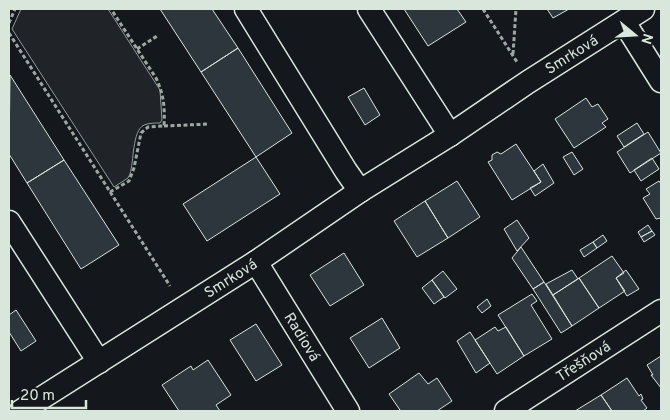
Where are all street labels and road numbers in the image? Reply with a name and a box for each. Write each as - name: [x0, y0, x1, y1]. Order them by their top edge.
- street label: Smrková: [542, 32, 602, 80]
- street label: Smrková: [201, 256, 261, 303]
- street label: Radiová: [279, 310, 323, 366]
- street label: Třešňová: [553, 338, 615, 387]

